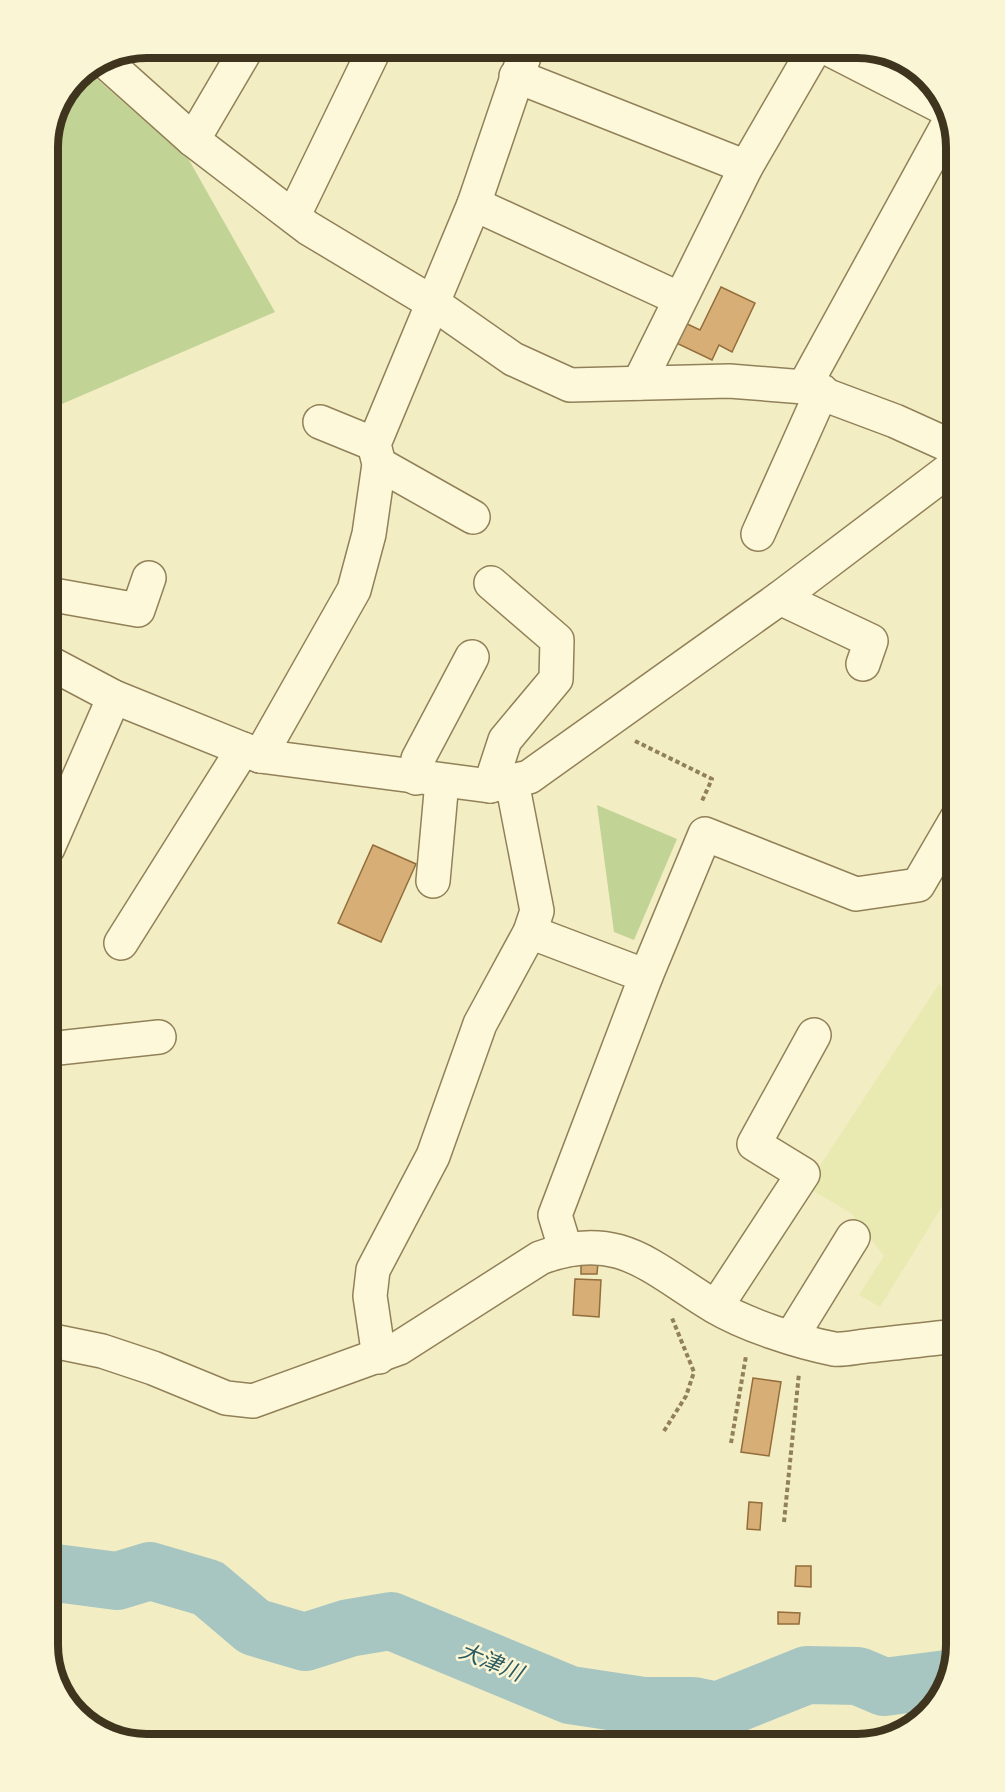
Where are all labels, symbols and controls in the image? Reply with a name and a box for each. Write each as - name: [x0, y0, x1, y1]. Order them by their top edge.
- water label: 大津川: [456, 1638, 528, 1687]

